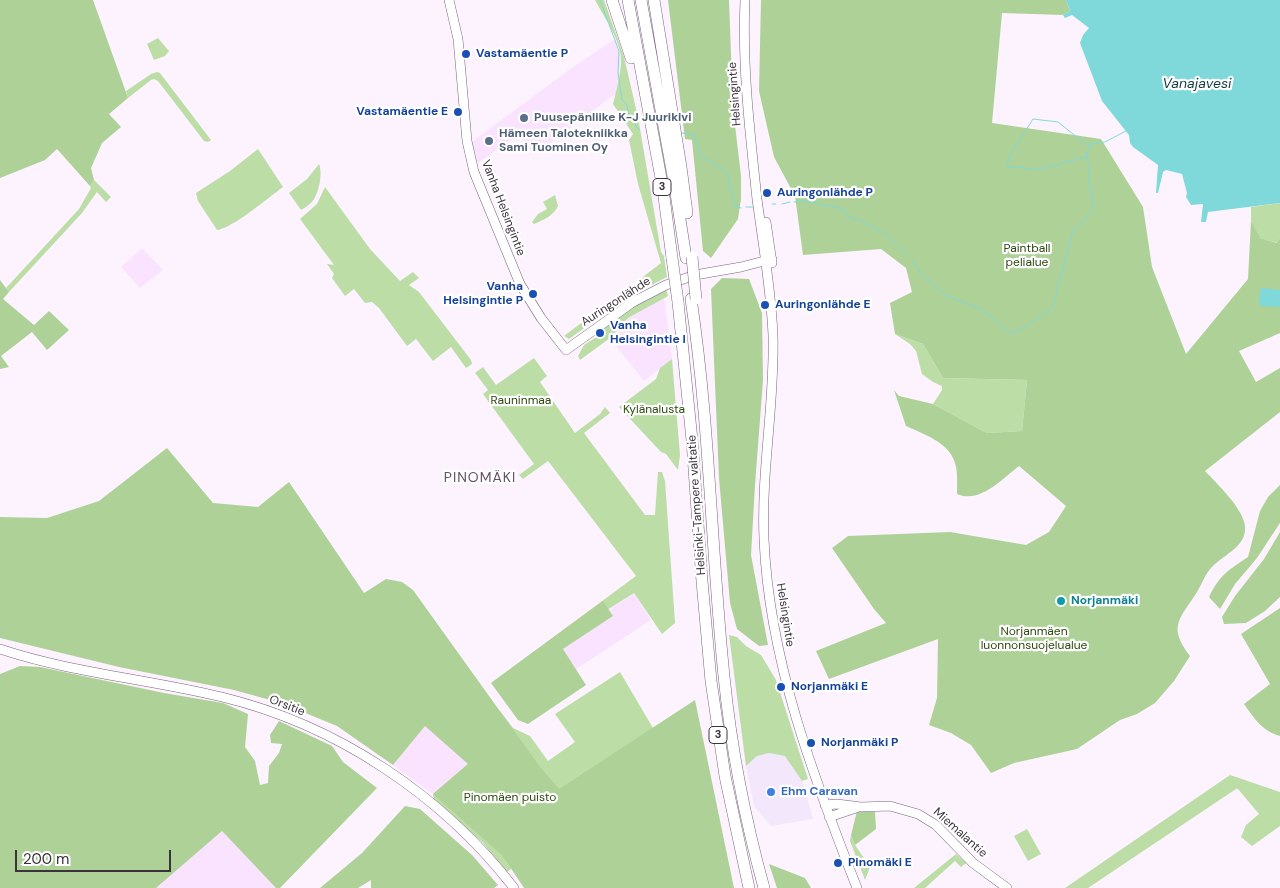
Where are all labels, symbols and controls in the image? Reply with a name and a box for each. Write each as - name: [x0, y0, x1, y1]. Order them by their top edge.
- place label: Vastamäentie P: [476, 47, 568, 61]
- marker: Vastamäentie P: [460, 48, 472, 60]
- street label: Helsingintie: [726, 61, 744, 127]
- water label: Vanajavesi: [1163, 76, 1231, 92]
- place label: Vastamäentie E: [356, 105, 448, 119]
- marker: Vastamäentie E: [452, 106, 464, 118]
- place label: Puusepänliike K-J Juurikivi: [534, 111, 691, 125]
- marker: Puusepänliike K-J Juurikivi: [518, 112, 530, 124]
- place label: Hämeen Talotekniikka Sami Tuominen Oy: [499, 127, 628, 155]
- marker: Hämeen Talotekniikka Sami Tuominen Oy: [483, 135, 495, 147]
- street label: Vanha Helsingintie: [478, 158, 528, 258]
- road number: 3: [653, 178, 671, 196]
- place label: Auringonlähde P: [777, 186, 873, 200]
- marker: Auringonlähde P: [761, 187, 773, 199]
- park label: Paintball pelialue: [1003, 242, 1051, 270]
- street label: Auringonlähde: [579, 274, 653, 330]
- place label: Vanha Helsingintie P: [443, 280, 523, 308]
- marker: Vanha Helsingintie P: [527, 288, 539, 300]
- place label: Auringonlähde E: [775, 298, 871, 312]
- marker: Auringonlähde E: [759, 299, 771, 311]
- place label: Vanha Helsingintie I: [610, 319, 686, 347]
- marker: Vanha Helsingintie I: [594, 327, 606, 339]
- park label: Rauninmaa: [491, 394, 551, 408]
- park label: Kylänalusta: [623, 403, 685, 417]
- street label: Helsinki-Tampere valtatie: [685, 434, 709, 576]
- district label: PINOMÄKI: [443, 470, 517, 486]
- street label: Helsingintie: [773, 582, 797, 648]
- place label: Norjanmäki: [1071, 594, 1138, 608]
- marker: Norjanmäki: [1055, 595, 1067, 607]
- park label: Norjanmäen luonnonsuojelualue: [981, 625, 1087, 653]
- place label: Norjanmäki E: [791, 680, 868, 694]
- marker: Norjanmäki E: [775, 681, 787, 693]
- street label: Orsitie: [267, 693, 307, 719]
- road number: 3: [709, 726, 727, 744]
- place label: Norjanmäki P: [821, 736, 898, 750]
- marker: Norjanmäki P: [805, 737, 817, 749]
- place label: Ehm Caravan: [781, 785, 858, 799]
- marker: Ehm Caravan: [765, 786, 777, 798]
- park label: Pinomäen puisto: [464, 791, 556, 805]
- street label: Miemalantie: [930, 805, 990, 861]
- scale bar: [18, 840, 174, 872]
- text: 200 m: [23, 849, 69, 869]
- place label: Pinomäki E: [848, 856, 912, 870]
- marker: Pinomäki E: [832, 857, 844, 869]

